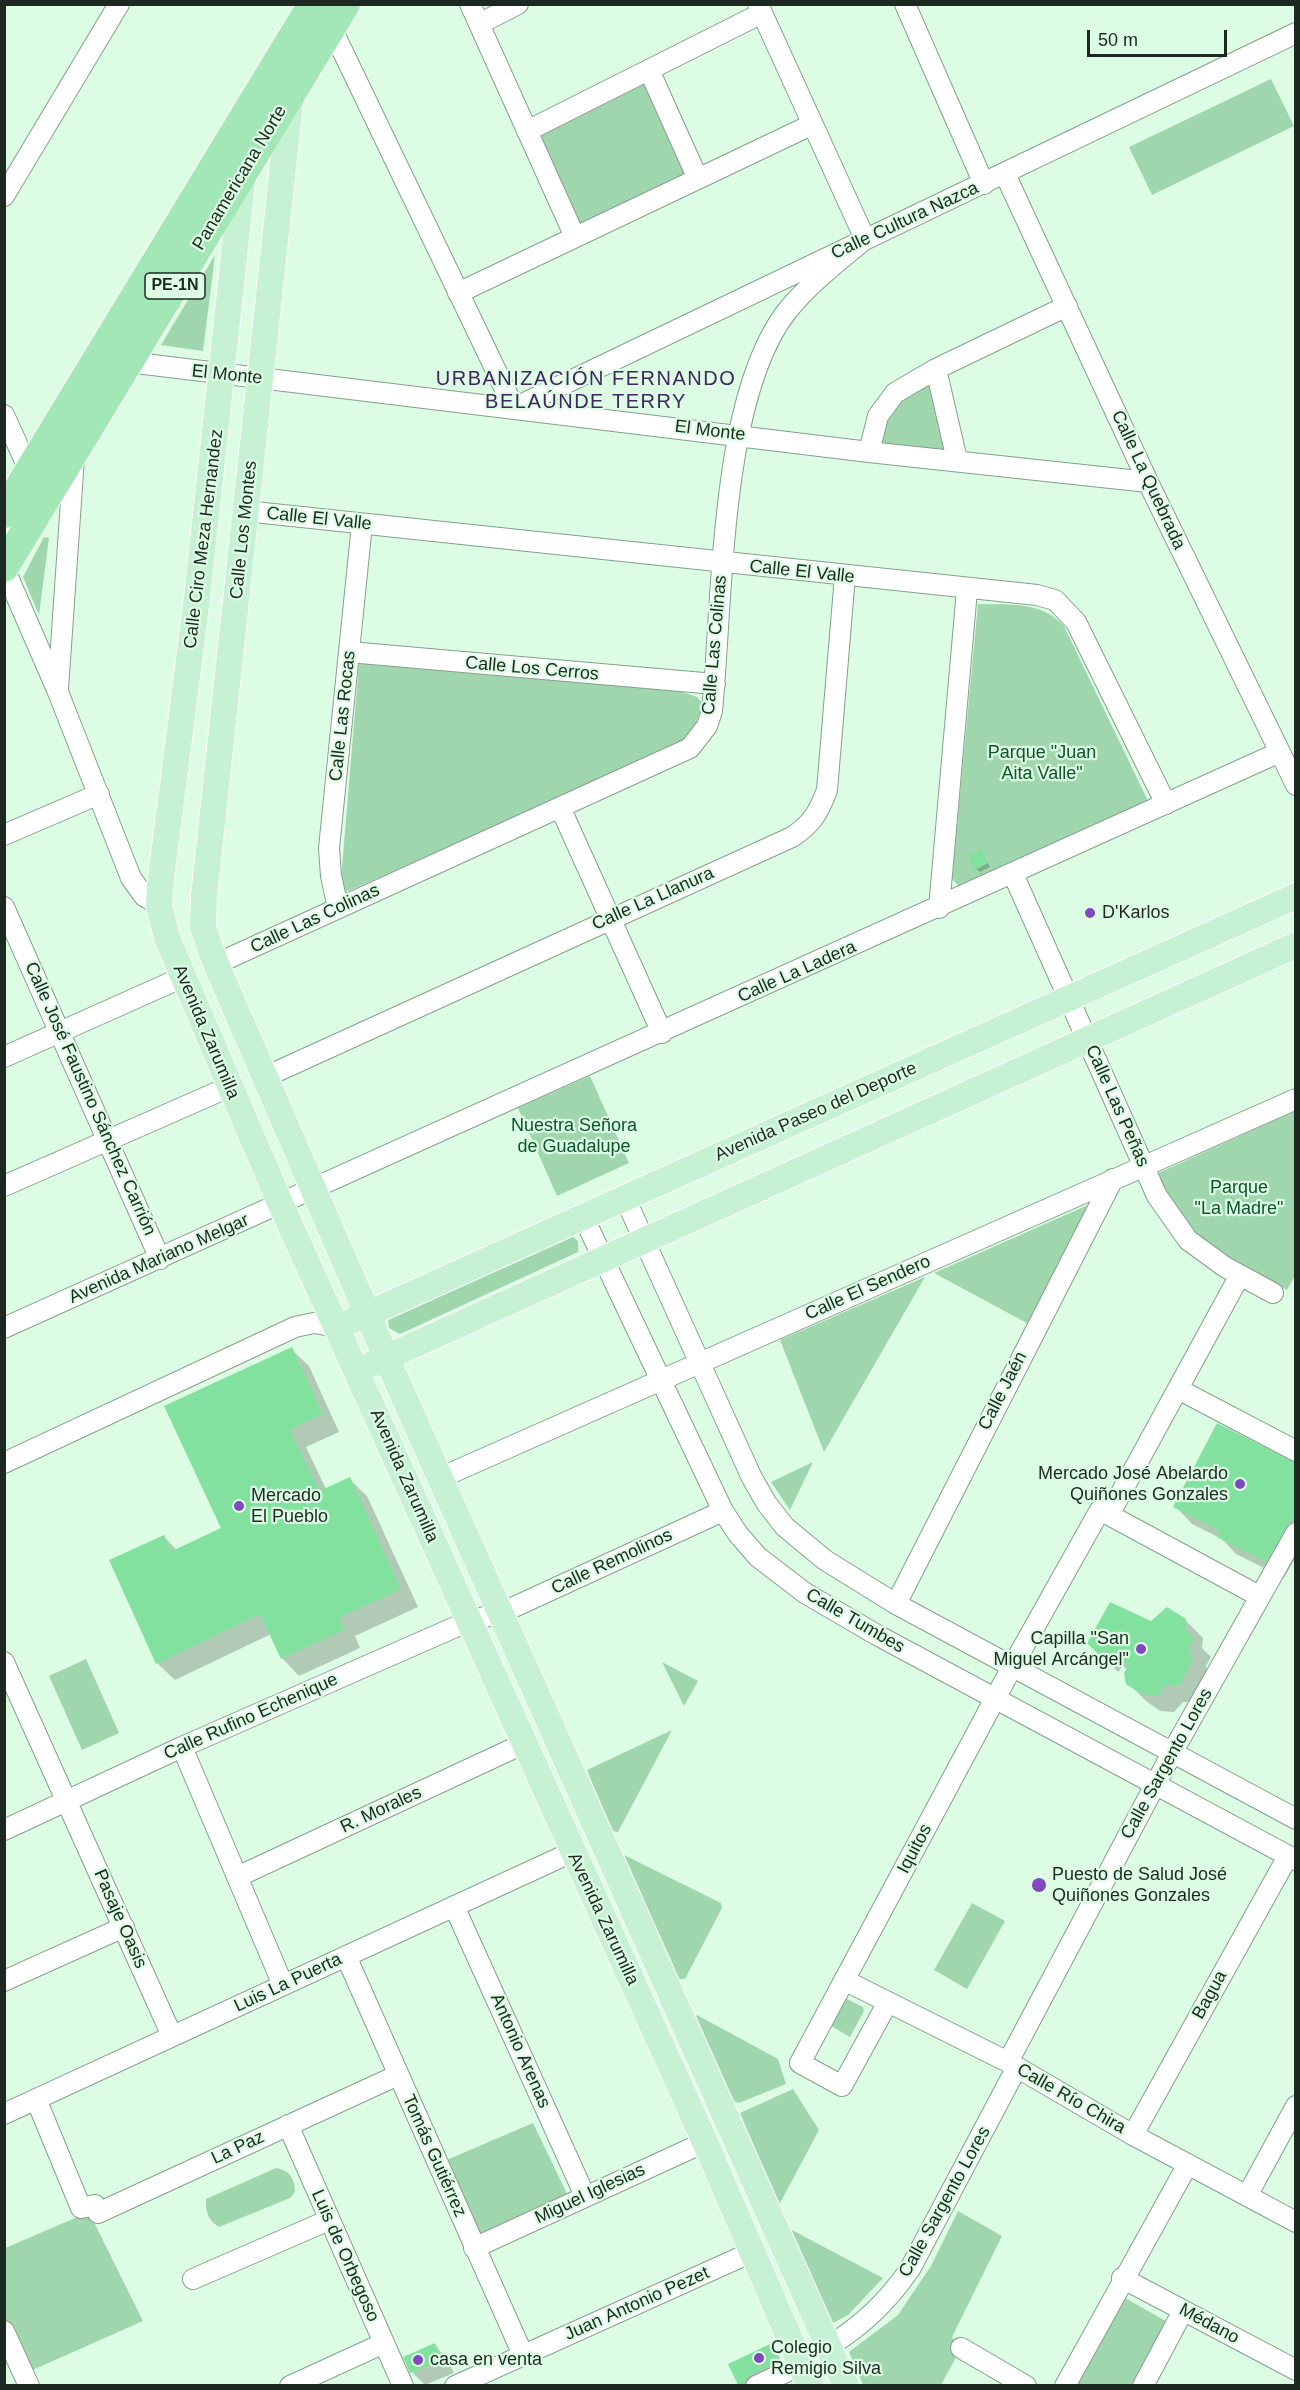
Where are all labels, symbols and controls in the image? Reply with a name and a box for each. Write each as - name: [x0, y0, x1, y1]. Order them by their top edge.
- scale bar: [1090, 18, 1230, 56]
- text: 50 m: [1098, 30, 1138, 50]
- street label: Panamericana Norte: [188, 102, 292, 254]
- street label: Calle Cultura Nazca: [828, 177, 982, 265]
- road number: PE-1N: [145, 273, 205, 299]
- street label: El Monte: [191, 361, 263, 389]
- district label: URBANIZACIÓN FERNANDO BELAÚNDE TERRY: [436, 367, 736, 414]
- street label: Calle La Quebrada: [1106, 407, 1190, 553]
- street label: El Monte: [673, 416, 747, 446]
- street label: Calle Ciro Meza Hernandez: [180, 428, 228, 650]
- street label: Calle Los Montes: [226, 460, 262, 600]
- street label: Calle El Valle: [265, 503, 373, 535]
- street label: Calle El Valle: [748, 556, 856, 588]
- street label: Calle Las Colinas: [698, 574, 732, 716]
- street label: Calle Las Rocas: [325, 650, 361, 782]
- street label: Calle Los Cerros: [464, 652, 600, 686]
- park label: Parque "Juan Aita Valle": [988, 742, 1096, 784]
- street label: Calle La Llanura: [589, 862, 717, 936]
- street label: Calle Las Colinas: [247, 880, 383, 958]
- place label: D'Karlos: [1102, 902, 1169, 924]
- marker: D'Karlos: [1083, 906, 1097, 920]
- street label: Calle La Ladera: [735, 936, 859, 1008]
- street label: Calle José Faustino Sánchez Carrión: [20, 959, 160, 1239]
- street label: Avenida Zarumilla: [168, 962, 244, 1102]
- street label: Calle Las Peñas: [1080, 1042, 1154, 1170]
- street label: Avenida Paseo del Deporte: [712, 1058, 920, 1166]
- park label: Nuestra Señora de Guadalupe: [511, 1115, 637, 1158]
- park label: Parque "La Madre": [1195, 1177, 1283, 1220]
- street label: Avenida Mariano Melgar: [66, 1210, 252, 1308]
- street label: Calle El Sendero: [802, 1251, 934, 1325]
- street label: Calle Jaén: [974, 1348, 1032, 1434]
- street label: Avenida Zarumilla: [365, 1406, 443, 1546]
- place label: Mercado José Abelardo Quiñones Gonzales: [1038, 1463, 1228, 1506]
- marker: Mercado José Abelardo Quiñones Gonzales: [1233, 1477, 1247, 1491]
- place label: Mercado El Pueblo: [251, 1485, 328, 1528]
- marker: Mercado El Pueblo: [232, 1499, 246, 1513]
- street label: Calle Remolinos: [548, 1525, 676, 1599]
- street label: Calle Tumbes: [802, 1584, 908, 1658]
- place label: Capilla "San Miguel Arcángel": [994, 1628, 1129, 1670]
- marker: Capilla "San Miguel Arcángel": [1134, 1642, 1148, 1656]
- street label: Calle Rufino Echenique: [161, 1669, 341, 1765]
- street label: Calle Sargento Lores: [1117, 1685, 1217, 1843]
- street label: R. Morales: [337, 1782, 425, 1838]
- street label: Iquitos: [893, 1821, 937, 1877]
- street label: Avenida Zarumilla: [563, 1849, 643, 1989]
- place label: Puesto de Salud José Quiñones Gonzales: [1052, 1864, 1227, 1906]
- street label: Pasaje Oasis: [89, 1866, 151, 1972]
- marker: Puesto de Salud José Quiñones Gonzales: [1030, 1876, 1048, 1894]
- street label: Luis La Puerta: [231, 1949, 345, 2017]
- street label: Bagua: [1188, 1967, 1232, 2023]
- street label: Antonio Arenas: [485, 1990, 555, 2112]
- street label: Calle Río Chira: [1013, 2059, 1129, 2139]
- street label: Tomás Gutiérrez: [397, 2091, 471, 2221]
- street label: Calle Sargento Lores: [895, 2123, 995, 2281]
- street label: La Paz: [208, 2126, 268, 2170]
- street label: Miguel Iglesias: [531, 2159, 649, 2229]
- street label: Luis de Orbegoso: [306, 2187, 384, 2325]
- street label: Juan Antonio Pezet: [561, 2262, 713, 2346]
- street label: Médano: [1175, 2299, 1243, 2349]
- place label: Colegio Remigio Silva: [771, 2337, 881, 2380]
- place label: casa en venta: [430, 2349, 542, 2371]
- marker: Colegio Remigio Silva: [752, 2351, 766, 2365]
- marker: casa en venta: [411, 2353, 425, 2367]

